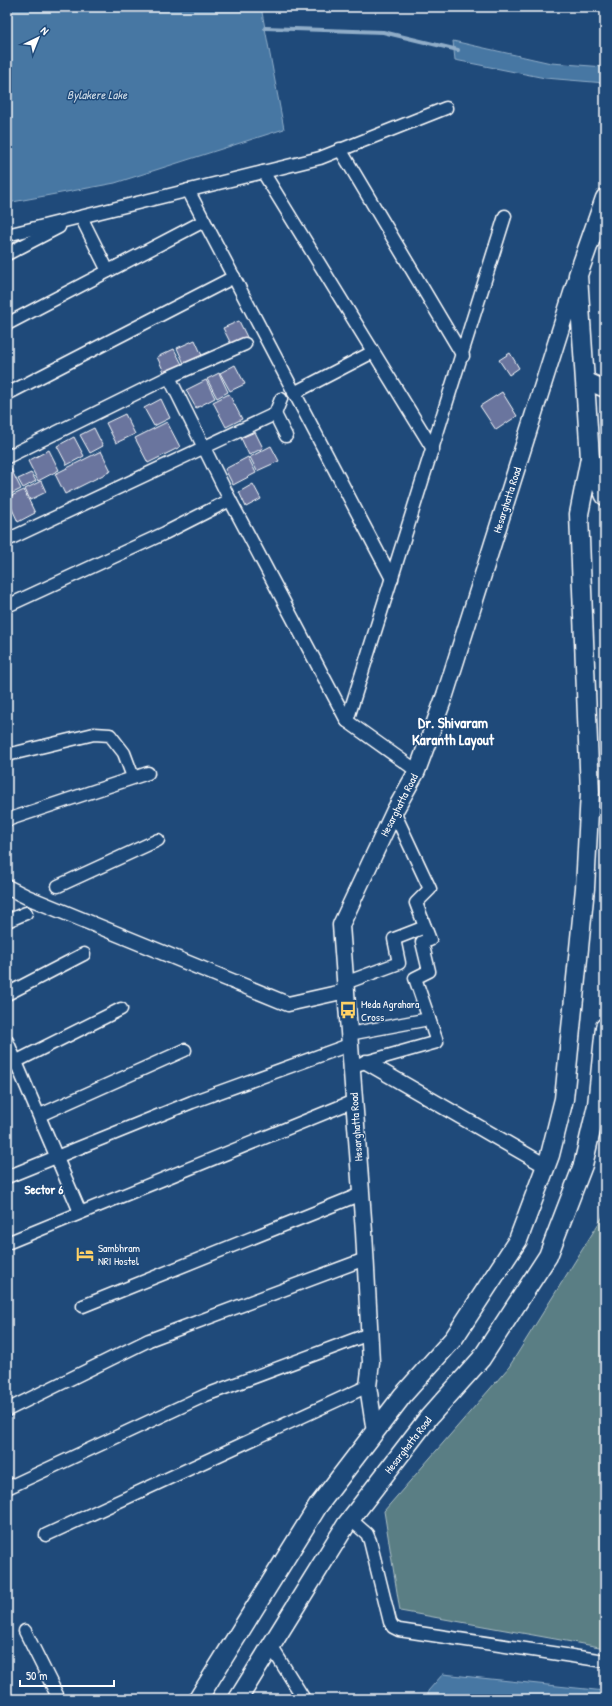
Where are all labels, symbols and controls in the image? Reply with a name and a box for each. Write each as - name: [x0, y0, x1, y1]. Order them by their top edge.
- north arrow: [18, 18, 58, 58]
- text: N: [38, 24, 52, 38]
- water label: Bylakere Lake: [67, 86, 128, 103]
- street label: Hesarghatta Road: [490, 465, 524, 535]
- district label: Dr. Shivaram Karanth Layout: [412, 712, 495, 751]
- street label: Hesarghatta Road: [377, 771, 421, 839]
- place label: Meda Agrahara Cross: [361, 997, 420, 1024]
- bus stop icon: Meda Agrahara Cross: [338, 1000, 358, 1020]
- street label: Hesarghatta Road: [347, 1092, 365, 1162]
- district label: Sector 6: [24, 1180, 64, 1198]
- place label: Sambhram NRI Hostel: [98, 1241, 141, 1268]
- hotel icon: Sambhram NRI Hostel: [75, 1244, 95, 1264]
- street label: Hesarghatta Road: [381, 1413, 435, 1476]
- scale bar: [20, 1662, 114, 1688]
- text: 50 m: [26, 1667, 47, 1684]

